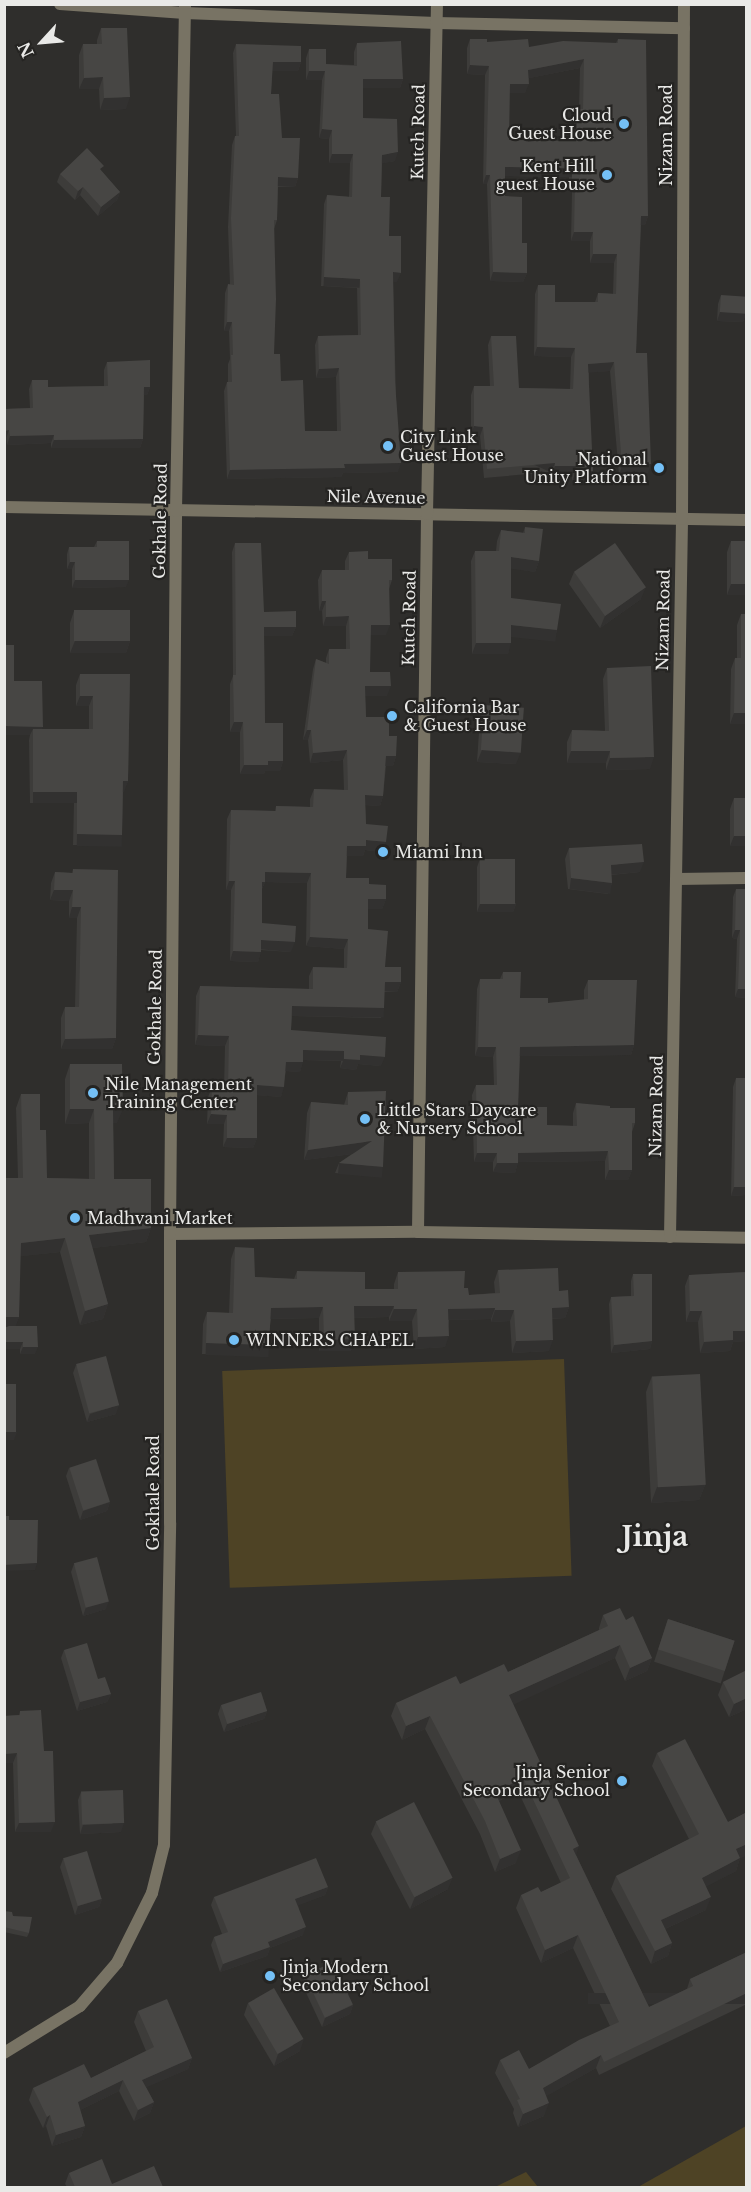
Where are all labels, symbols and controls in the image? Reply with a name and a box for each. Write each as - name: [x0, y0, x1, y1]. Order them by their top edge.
- north arrow: [12, 12, 72, 72]
- text: N: [14, 39, 38, 61]
- street label: Kutch Road: [408, 84, 428, 180]
- street label: Nizam Road: [656, 84, 676, 186]
- place label: Cloud Guest House: [508, 105, 612, 143]
- marker: Cloud Guest House: [617, 117, 631, 131]
- place label: Kent Hill guest House: [496, 156, 595, 194]
- marker: Kent Hill guest House: [600, 168, 614, 182]
- place label: City Link Guest House: [400, 427, 504, 465]
- marker: City Link Guest House: [381, 439, 395, 453]
- place label: National Unity Platform: [524, 449, 647, 487]
- marker: National Unity Platform: [652, 461, 666, 475]
- street label: Gokhale Road: [149, 463, 171, 579]
- street label: Nile Avenue: [326, 487, 426, 507]
- street label: Nizam Road: [653, 569, 673, 671]
- street label: Kutch Road: [399, 570, 419, 666]
- place label: California Bar & Guest House: [404, 697, 526, 735]
- marker: California Bar & Guest House: [385, 709, 399, 723]
- place label: Miami Inn: [395, 842, 483, 862]
- marker: Miami Inn: [376, 845, 390, 859]
- street label: Gokhale Road: [144, 949, 166, 1065]
- street label: Nizam Road: [646, 1055, 666, 1157]
- place label: Nile Management Training Center: [105, 1074, 252, 1112]
- marker: Nile Management Training Center: [86, 1086, 100, 1100]
- place label: Little Stars Daycare & Nursery School: [377, 1100, 536, 1138]
- marker: Little Stars Daycare & Nursery School: [358, 1112, 372, 1126]
- place label: Madhvani Market: [87, 1208, 233, 1228]
- marker: Madhvani Market: [68, 1211, 82, 1225]
- place label: WINNERS CHAPEL: [246, 1330, 414, 1350]
- marker: WINNERS CHAPEL: [227, 1333, 241, 1347]
- street label: Gokhale Road: [143, 1435, 163, 1551]
- district label: Jinja: [622, 1520, 688, 1554]
- place label: Jinja Senior Secondary School: [462, 1762, 610, 1800]
- marker: Jinja Senior Secondary School: [615, 1774, 629, 1788]
- place label: Jinja Modern Secondary School: [282, 1957, 430, 1995]
- marker: Jinja Modern Secondary School: [263, 1969, 277, 1983]

